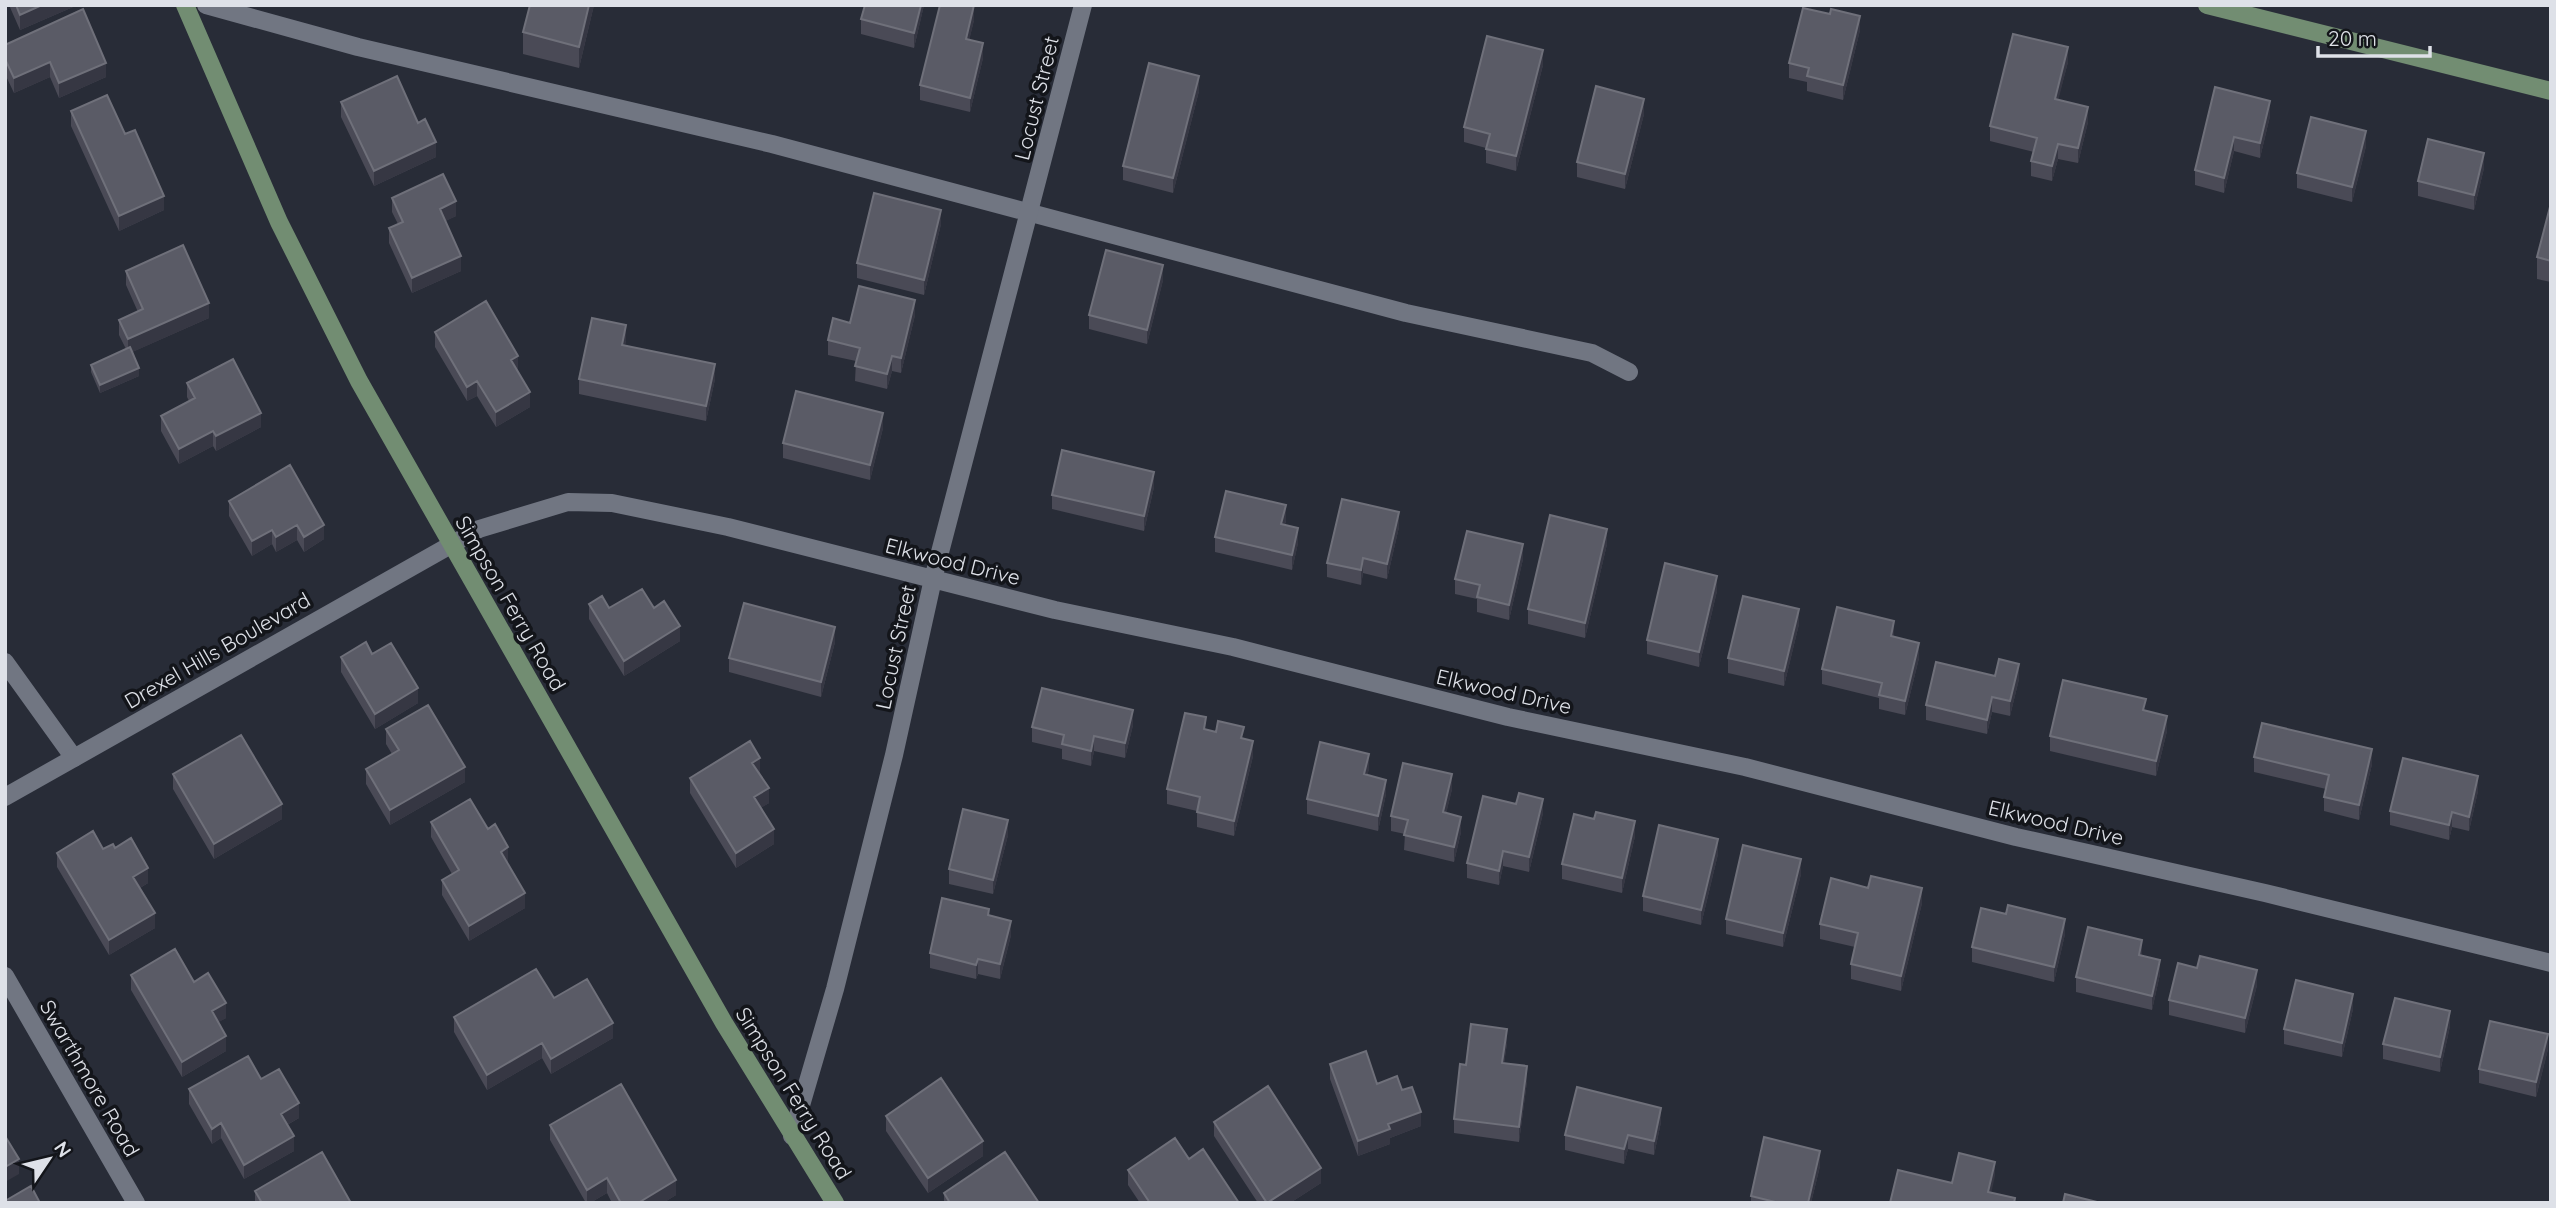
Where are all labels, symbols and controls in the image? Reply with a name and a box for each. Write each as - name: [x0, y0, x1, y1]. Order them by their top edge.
- scale bar: [2318, 14, 2430, 58]
- text: 20 m: [2328, 25, 2377, 51]
- street label: Locust Street: [1008, 33, 1064, 163]
- street label: Simpson Ferry Road: [450, 511, 572, 695]
- street label: Elkwood Drive: [883, 532, 1023, 590]
- street label: Locust Street: [869, 582, 921, 712]
- street label: Drexel Hills Boulevard: [119, 586, 315, 714]
- street label: Elkwood Drive: [1434, 663, 1574, 719]
- street label: Elkwood Drive: [1986, 794, 2126, 850]
- street label: Swarthmore Road: [35, 995, 145, 1161]
- street label: Simpson Ferry Road: [731, 1002, 857, 1184]
- north arrow: [14, 1124, 84, 1194]
- text: N: [49, 1137, 77, 1162]

